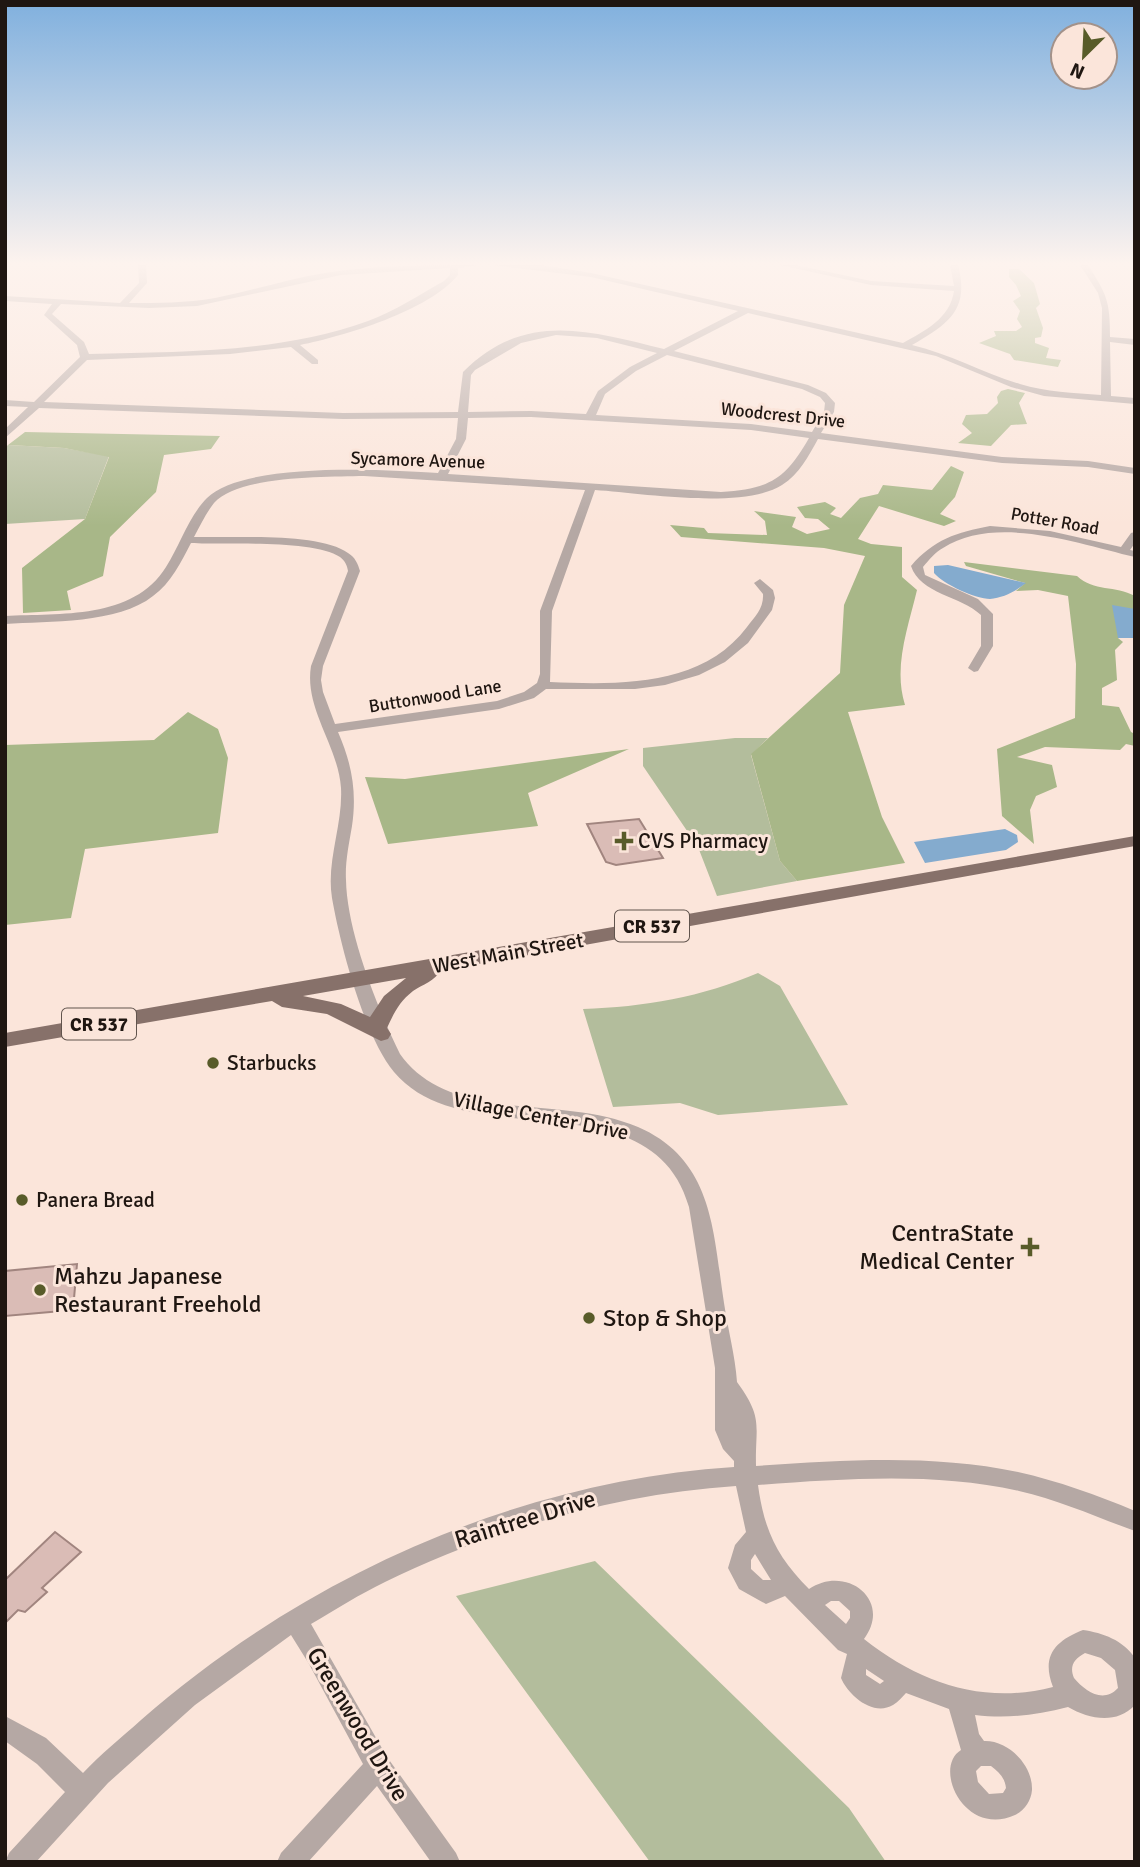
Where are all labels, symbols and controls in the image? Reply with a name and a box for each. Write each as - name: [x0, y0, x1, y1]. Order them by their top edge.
- north arrow: [1049, 21, 1119, 91]
- text: N: [1067, 57, 1088, 84]
- street label: Woodcrest Drive: [720, 398, 846, 432]
- street label: Sycamore Avenue: [350, 447, 486, 473]
- street label: Potter Road: [1009, 502, 1101, 540]
- street label: Buttonwood Lane: [367, 675, 503, 717]
- place label: CVS Pharmacy: [638, 828, 768, 854]
- marker: CVS Pharmacy: [616, 833, 632, 849]
- road number: CR 537: [615, 910, 689, 942]
- street label: West Main Street: [430, 927, 586, 979]
- road number: CR 537: [62, 1008, 136, 1040]
- place label: Starbucks: [227, 1050, 317, 1076]
- marker: Starbucks: [205, 1055, 221, 1071]
- street label: Village Center Drive: [451, 1086, 631, 1146]
- place label: Panera Bread: [36, 1187, 155, 1213]
- marker: Panera Bread: [14, 1192, 30, 1208]
- place label: CentraState Medical Center: [859, 1218, 1014, 1276]
- marker: CentraState Medical Center: [1020, 1237, 1040, 1257]
- place label: Mahzu Japanese Restaurant Freehold: [54, 1261, 261, 1319]
- marker: Mahzu Japanese Restaurant Freehold: [32, 1282, 48, 1298]
- place label: Stop & Shop: [603, 1303, 727, 1333]
- marker: Stop & Shop: [581, 1310, 597, 1326]
- street label: Raintree Drive: [451, 1483, 599, 1555]
- street label: Greenwood Drive: [300, 1642, 416, 1806]

